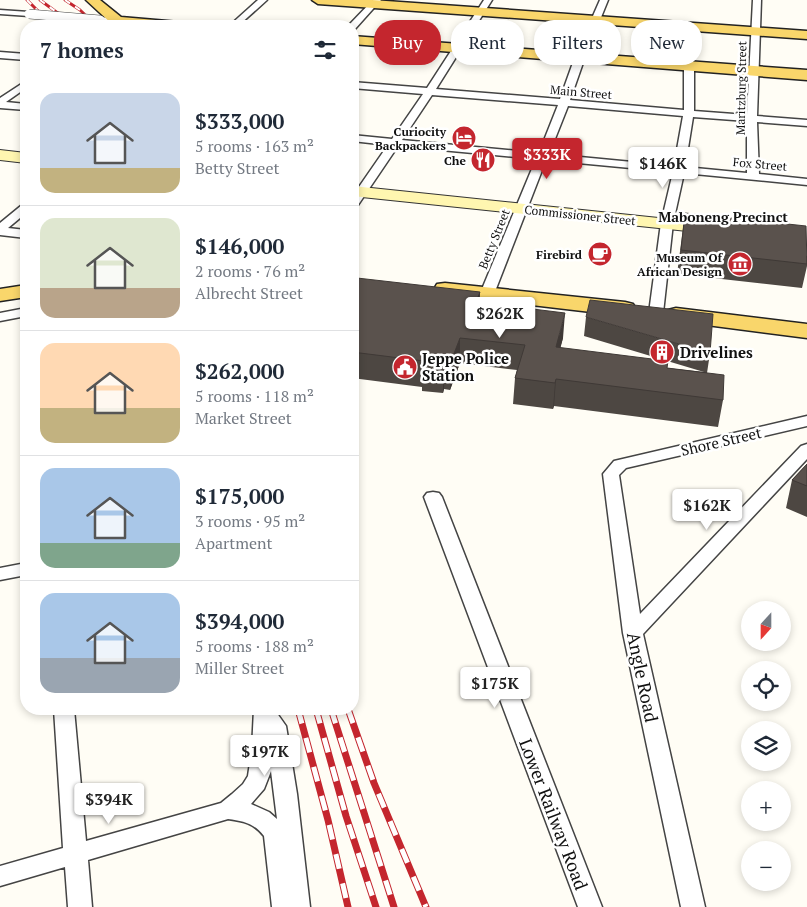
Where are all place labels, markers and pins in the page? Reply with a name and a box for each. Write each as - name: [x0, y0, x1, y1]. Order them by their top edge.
- place label: Curiocity Backpackers: [375, 124, 447, 153]
- hotel icon: Curiocity Backpackers: [451, 125, 477, 151]
- pin: $333K: [512, 138, 582, 180]
- pin: $146K: [628, 146, 698, 189]
- restaurant icon: Che: [470, 147, 496, 173]
- place label: Che: [444, 153, 467, 168]
- cafe icon: Firebird: [587, 241, 613, 267]
- place label: Firebird: [536, 247, 583, 262]
- place label: Museum Of African Design: [637, 250, 724, 279]
- museum icon: Museum Of African Design: [727, 251, 753, 277]
- pin: $262K: [465, 296, 535, 339]
- building icon: Drivelines: [649, 339, 675, 365]
- place label: Drivelines: [680, 342, 753, 362]
- place label: Jeppe Police Station: [422, 348, 509, 385]
- public building icon: Jeppe Police Station: [392, 354, 418, 380]
- pin: $162K: [672, 488, 742, 531]
- pin: $175K: [460, 666, 530, 709]
- pin: $197K: [230, 734, 300, 777]
- pin: $394K: [74, 782, 144, 825]

